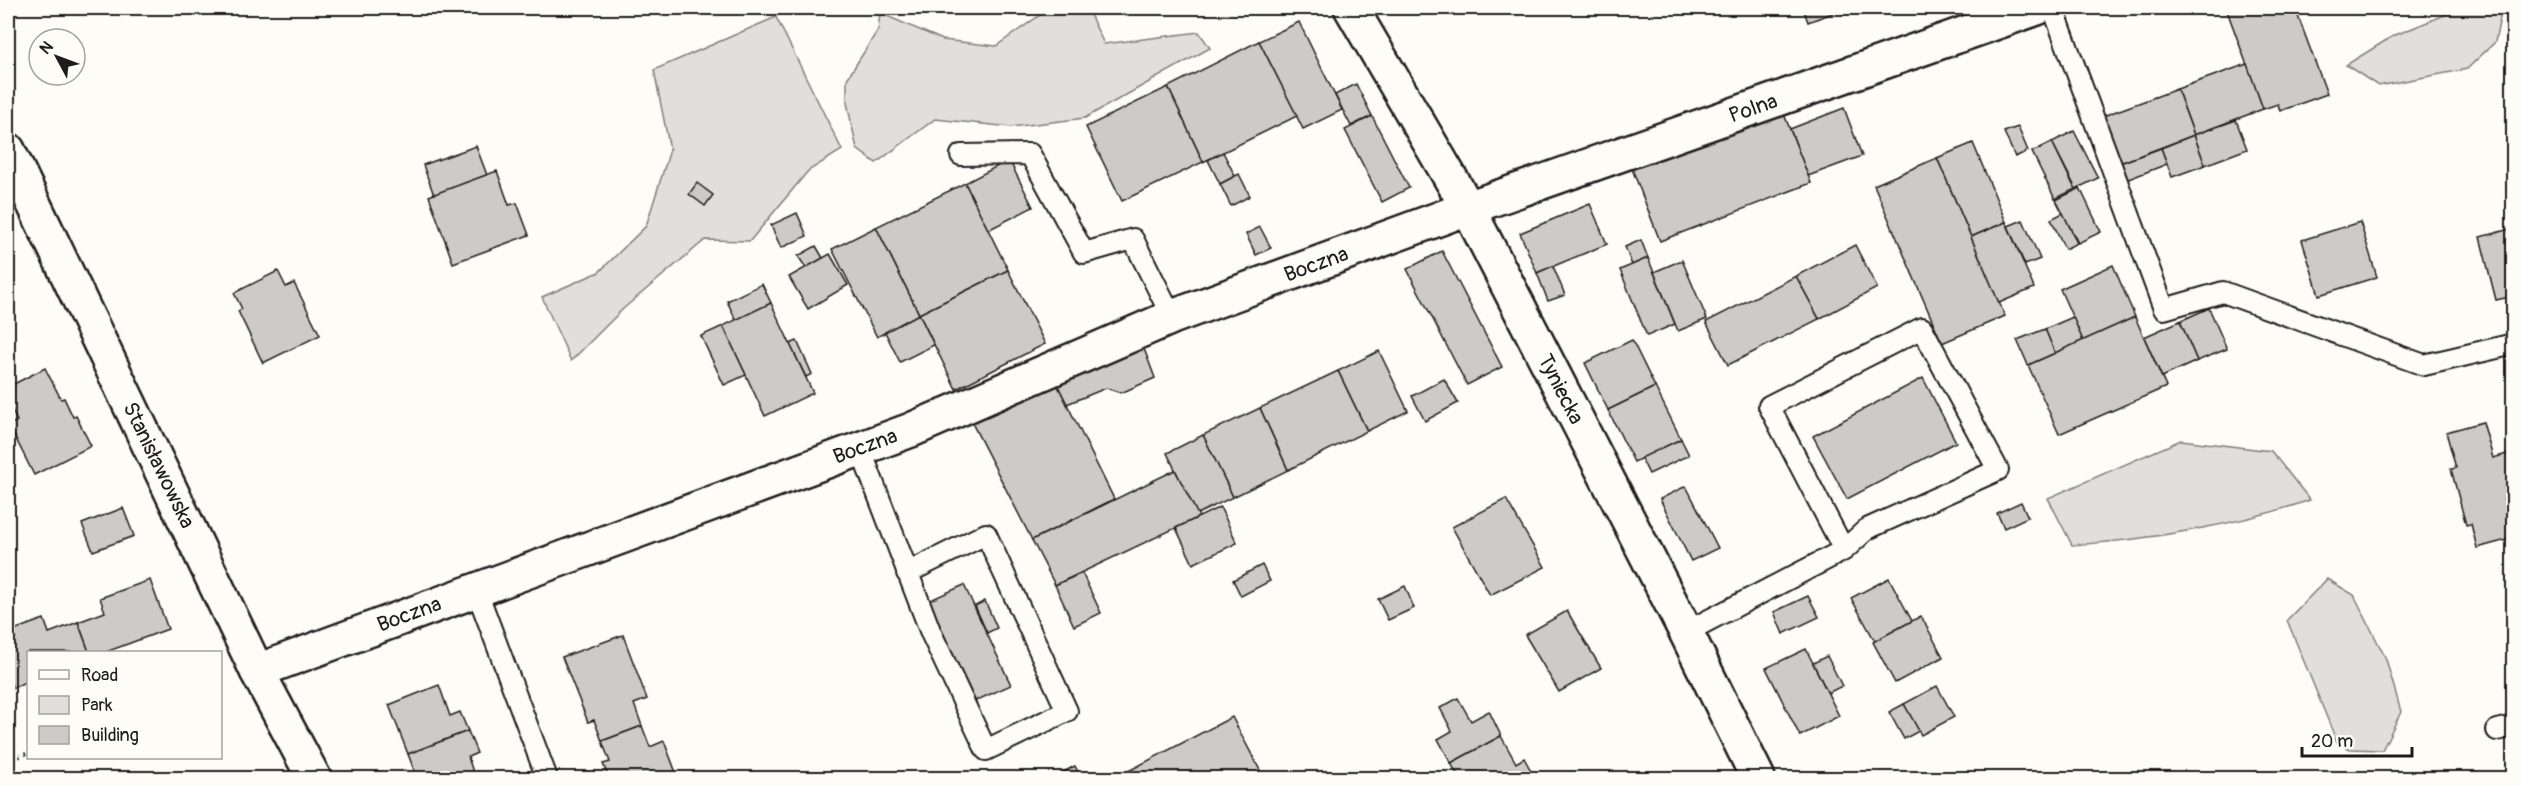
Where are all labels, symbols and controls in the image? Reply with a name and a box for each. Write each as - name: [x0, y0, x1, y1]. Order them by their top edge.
- north arrow: [27, 27, 87, 87]
- text: N: [35, 37, 58, 58]
- street label: Polna: [1725, 88, 1781, 129]
- street label: Boczna: [1280, 240, 1352, 289]
- street label: Tyniecka: [1531, 350, 1590, 429]
- street label: Stanisławowska: [116, 398, 201, 533]
- street label: Boczna: [829, 422, 901, 471]
- street label: Boczna: [373, 590, 445, 639]
- legend: [27, 651, 222, 759]
- text: Road: [81, 664, 118, 687]
- text: Park: [81, 694, 113, 717]
- scale bar: [2302, 720, 2412, 758]
- text: Building: [81, 724, 139, 747]
- text: 20 m: [2311, 730, 2353, 753]

